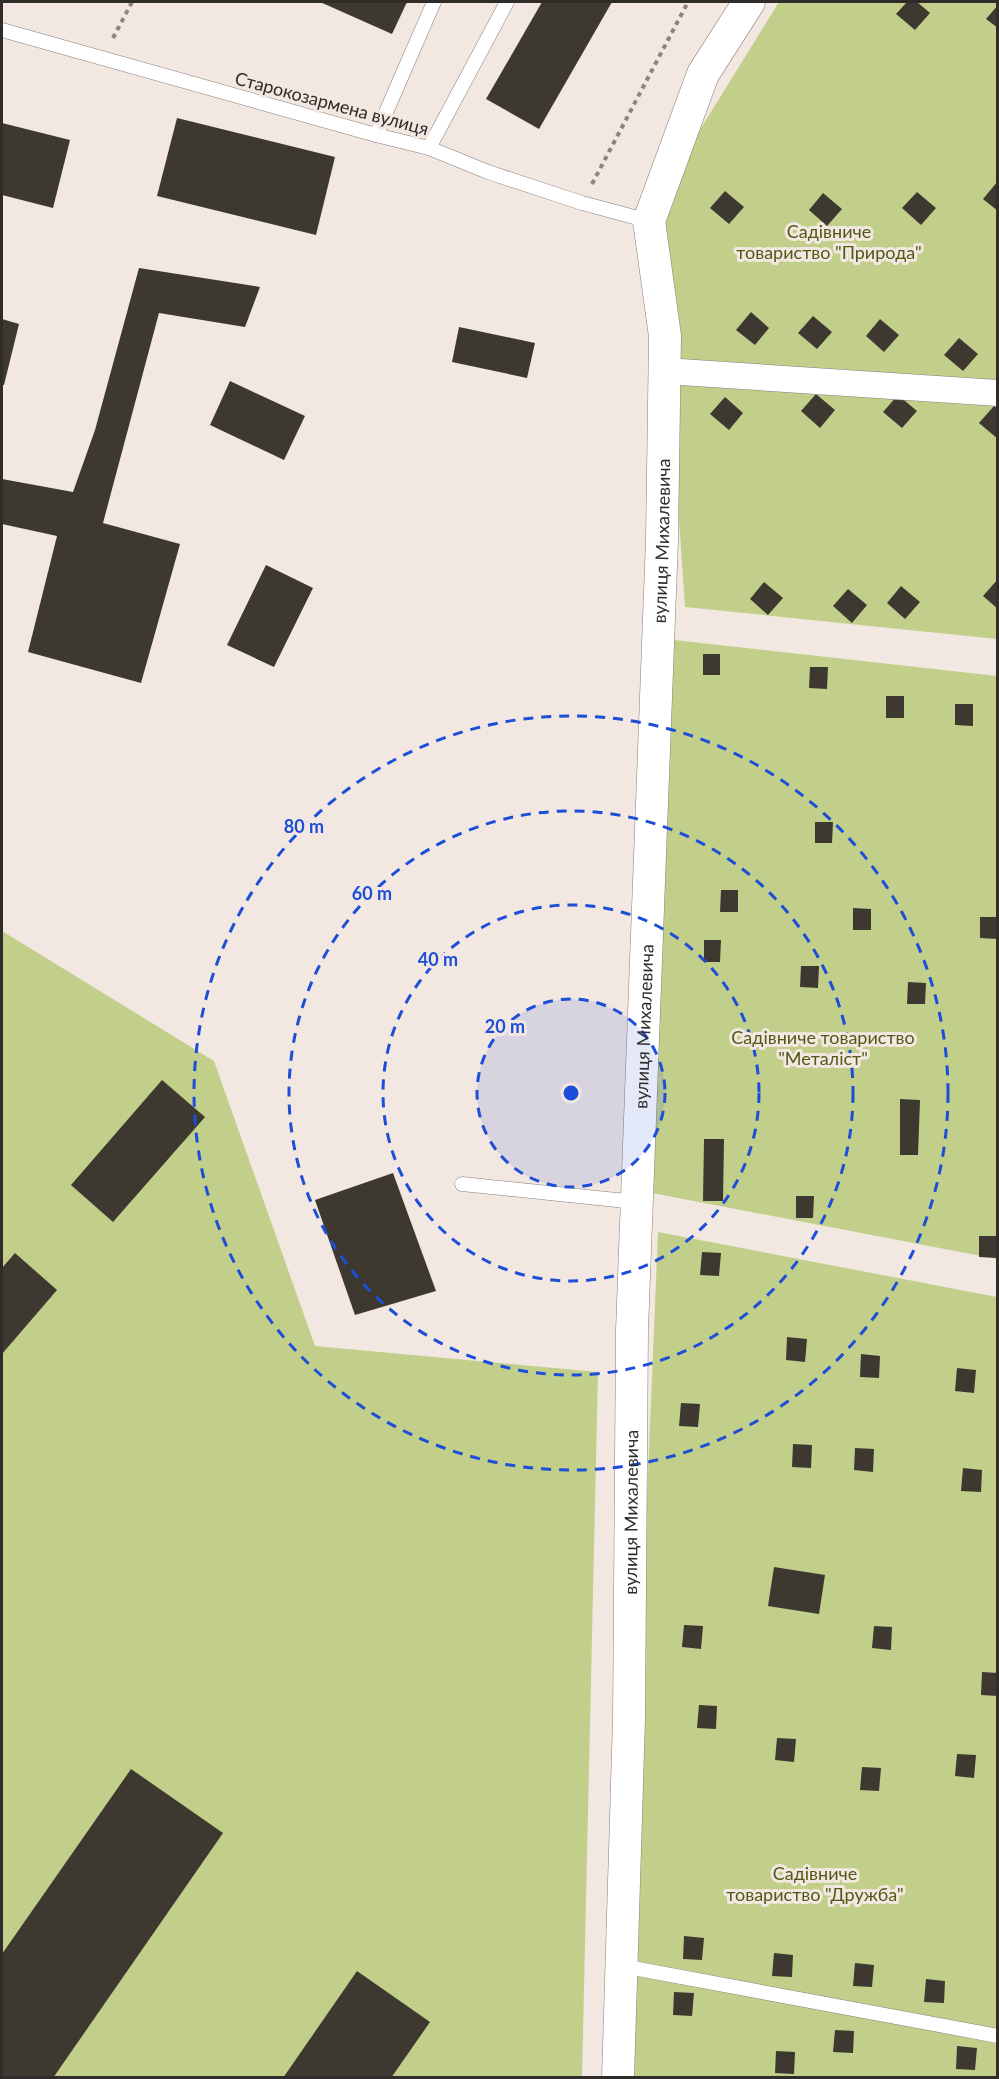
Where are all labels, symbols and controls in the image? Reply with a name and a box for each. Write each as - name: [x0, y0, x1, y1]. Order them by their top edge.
- street label: Старокозармена вулиця: [233, 67, 431, 139]
- park label: Садівниче товариство "Природа": [736, 220, 922, 263]
- street label: вулиця Михалевича: [648, 458, 674, 624]
- text: 80 m: [284, 815, 324, 837]
- text: 60 m: [352, 882, 392, 904]
- street label: вулиця Михалевича: [629, 944, 658, 1109]
- text: 40 m: [418, 948, 458, 970]
- text: 20 m: [485, 1015, 525, 1037]
- park label: Садівниче товариство "Металіст": [731, 1026, 915, 1069]
- centre of rings: [561, 1083, 581, 1103]
- street label: вулиця Михалевича: [619, 1430, 642, 1595]
- park label: Садівниче товариство "Дружба": [726, 1862, 904, 1905]

